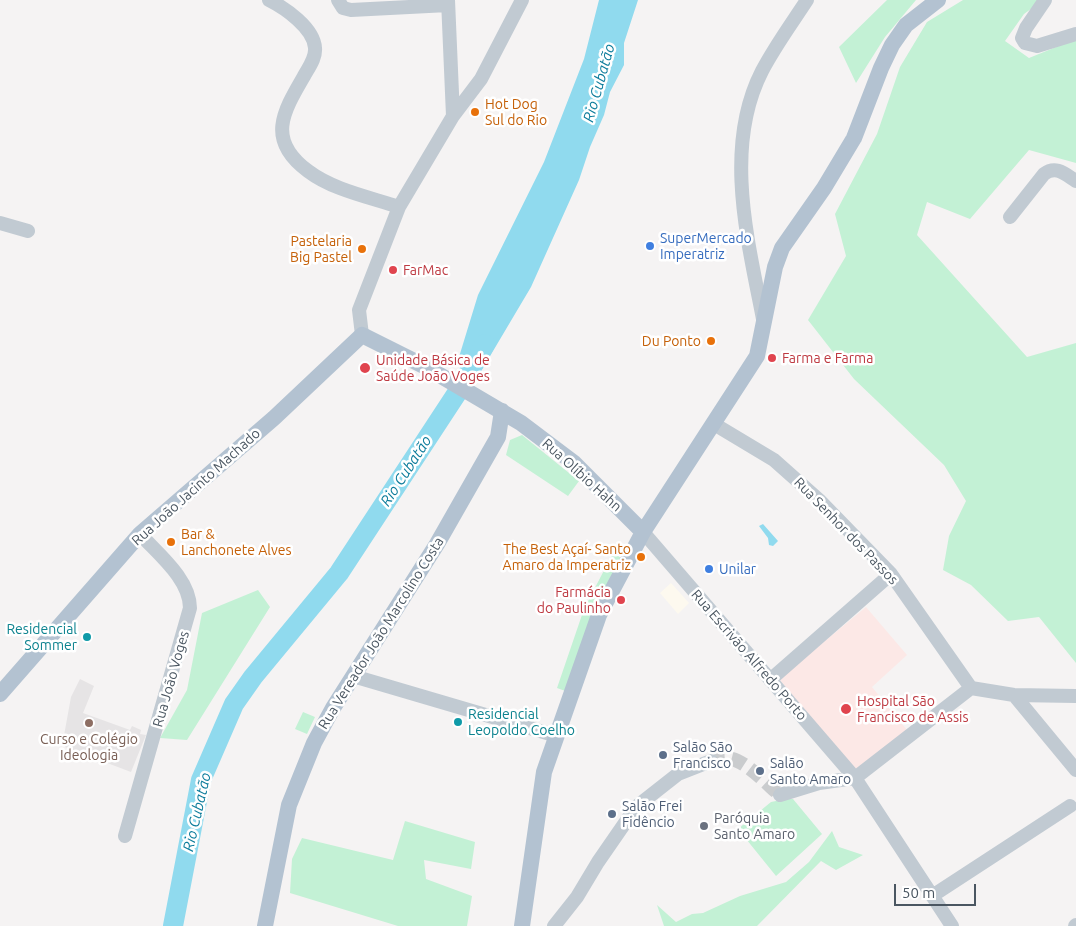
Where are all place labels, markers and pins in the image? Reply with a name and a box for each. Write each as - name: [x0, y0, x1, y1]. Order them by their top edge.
- place label: Hot Dog Sul do Rio: [485, 96, 547, 128]
- marker: Hot Dog Sul do Rio: [469, 106, 481, 118]
- place label: SuperMercado Imperatriz: [660, 230, 752, 262]
- place label: Pastelaria Big Pastel: [290, 233, 352, 266]
- marker: SuperMercado Imperatriz: [644, 240, 656, 252]
- marker: Pastelaria Big Pastel: [356, 243, 368, 255]
- place label: FarMac: [403, 262, 448, 278]
- marker: FarMac: [387, 264, 399, 276]
- place label: Du Ponto: [642, 333, 701, 349]
- marker: Du Ponto: [705, 335, 717, 347]
- place label: Farma e Farma: [782, 350, 873, 366]
- place label: Unidade Básica de Saúde João Voges: [376, 352, 490, 384]
- marker: Farma e Farma: [766, 352, 778, 364]
- marker: Unidade Básica de Saúde João Voges: [358, 361, 372, 375]
- place label: Bar & Lanchonete Alves: [181, 526, 292, 558]
- marker: Bar & Lanchonete Alves: [165, 536, 177, 548]
- place label: The Best Açaí- Santo Amaro da Imperatriz: [503, 541, 631, 574]
- marker: The Best Açaí- Santo Amaro da Imperatriz: [635, 551, 647, 563]
- place label: Unilar: [719, 561, 756, 577]
- marker: Unilar: [703, 563, 715, 575]
- place label: Farmácia do Paulinho: [537, 584, 611, 616]
- marker: Farmácia do Paulinho: [615, 594, 627, 606]
- place label: Residencial Sommer: [6, 621, 77, 654]
- marker: Residencial Sommer: [81, 631, 93, 643]
- place label: Hospital São Francisco de Assis: [857, 693, 968, 726]
- marker: Hospital São Francisco de Assis: [839, 702, 853, 716]
- place label: Residencial Leopoldo Coelho: [468, 706, 575, 739]
- marker: Residencial Leopoldo Coelho: [452, 716, 464, 728]
- marker: Curso e Colégio Ideologia: [83, 717, 95, 729]
- place label: Curso e Colégio Ideologia: [40, 731, 138, 764]
- place label: Salão São Francisco: [673, 739, 733, 772]
- marker: Salão São Francisco: [657, 749, 669, 761]
- place label: Salão Santo Amaro: [770, 755, 851, 788]
- marker: Salão Santo Amaro: [754, 765, 766, 777]
- place label: Salão Frei Fidêncio: [622, 798, 682, 830]
- marker: Salão Frei Fidêncio: [606, 808, 618, 820]
- place label: Paróquia Santo Amaro: [714, 810, 795, 842]
- marker: Paróquia Santo Amaro: [698, 820, 710, 832]

